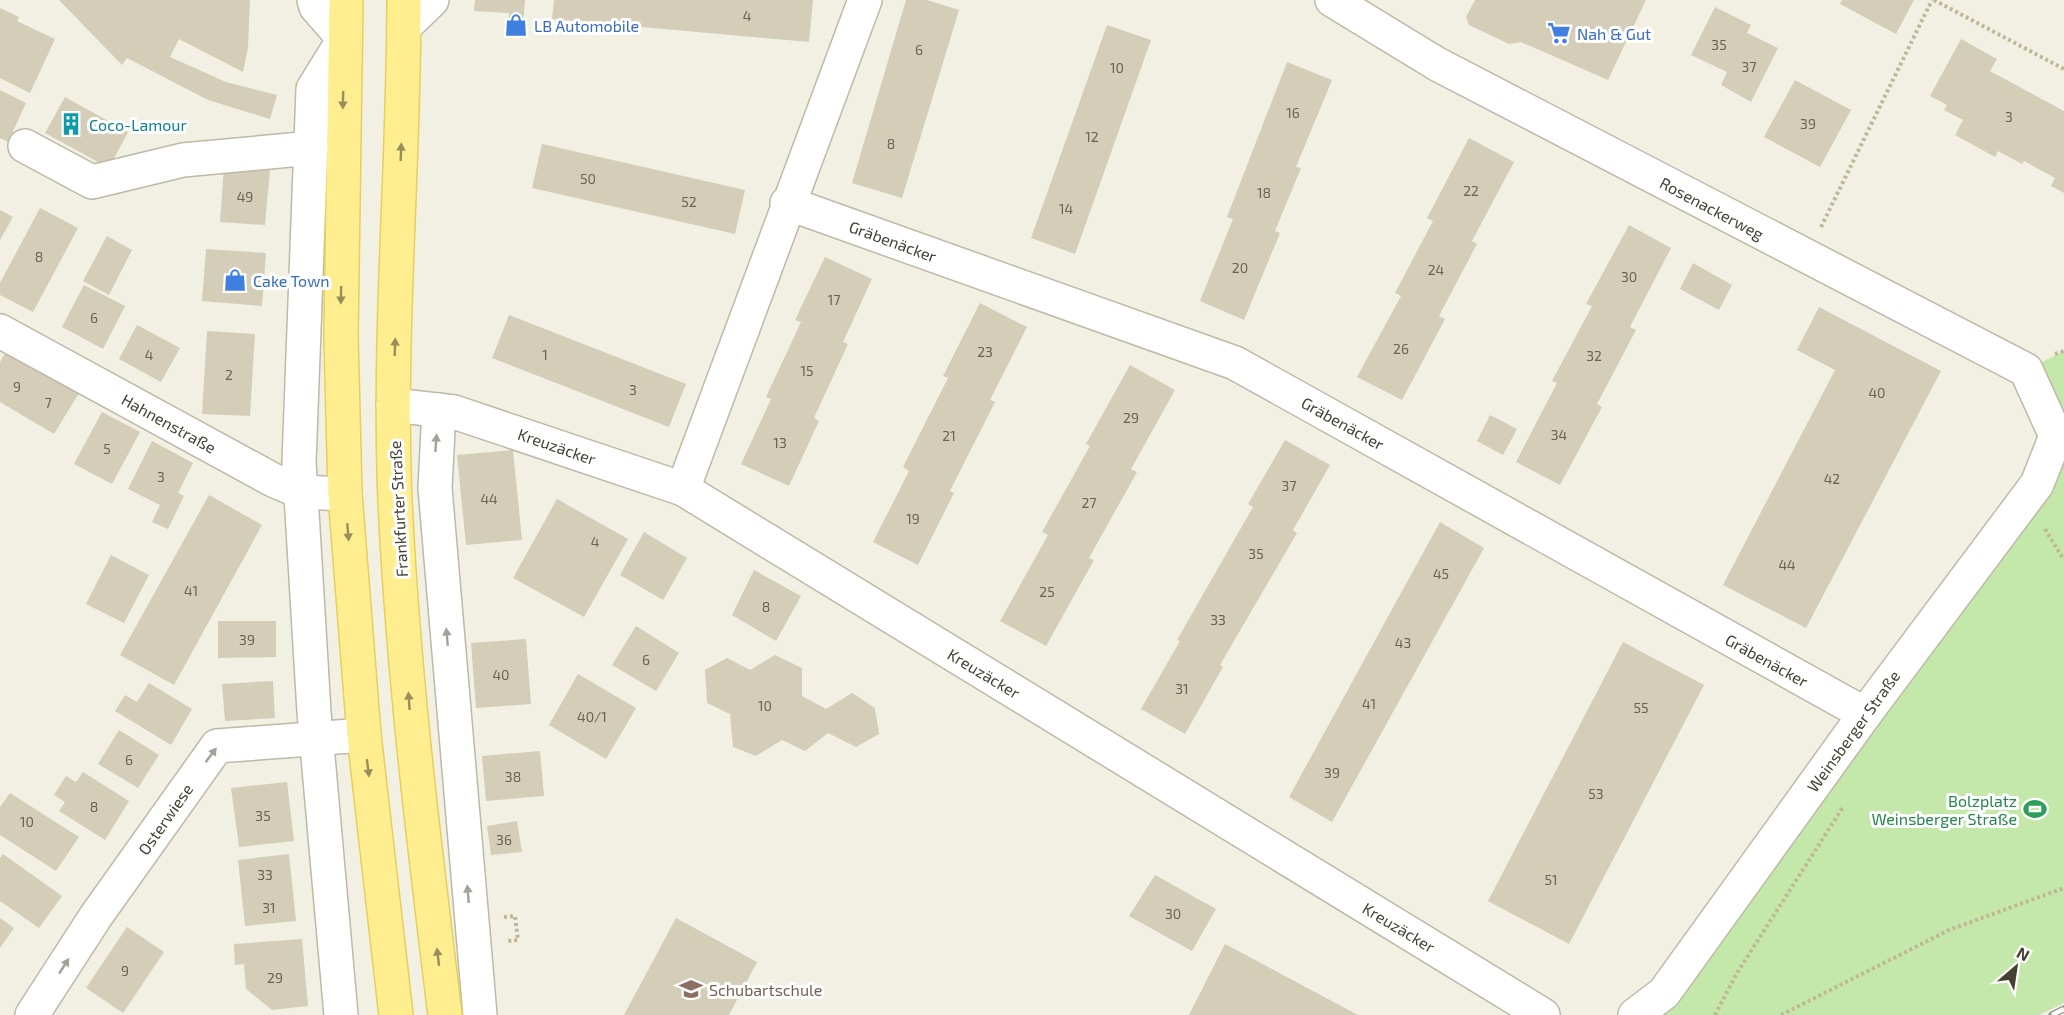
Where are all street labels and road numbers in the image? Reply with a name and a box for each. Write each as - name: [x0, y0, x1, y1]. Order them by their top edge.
- street label: Rosenackerweg: [1657, 173, 1767, 243]
- street label: Gräbenäcker: [847, 216, 940, 266]
- street label: Hahnenstraße: [119, 389, 219, 457]
- street label: Gräbenäcker: [1298, 392, 1388, 454]
- street label: Kreuzäcker: [516, 424, 599, 468]
- street label: Frankfurter Straße: [385, 440, 411, 578]
- street label: Gräbenäcker: [1722, 629, 1812, 691]
- street label: Kreuzäcker: [944, 644, 1024, 702]
- street label: Weinsberger Straße: [1803, 667, 1903, 795]
- street label: Osterwiese: [134, 780, 196, 858]
- street label: Kreuzäcker: [1359, 898, 1439, 956]

